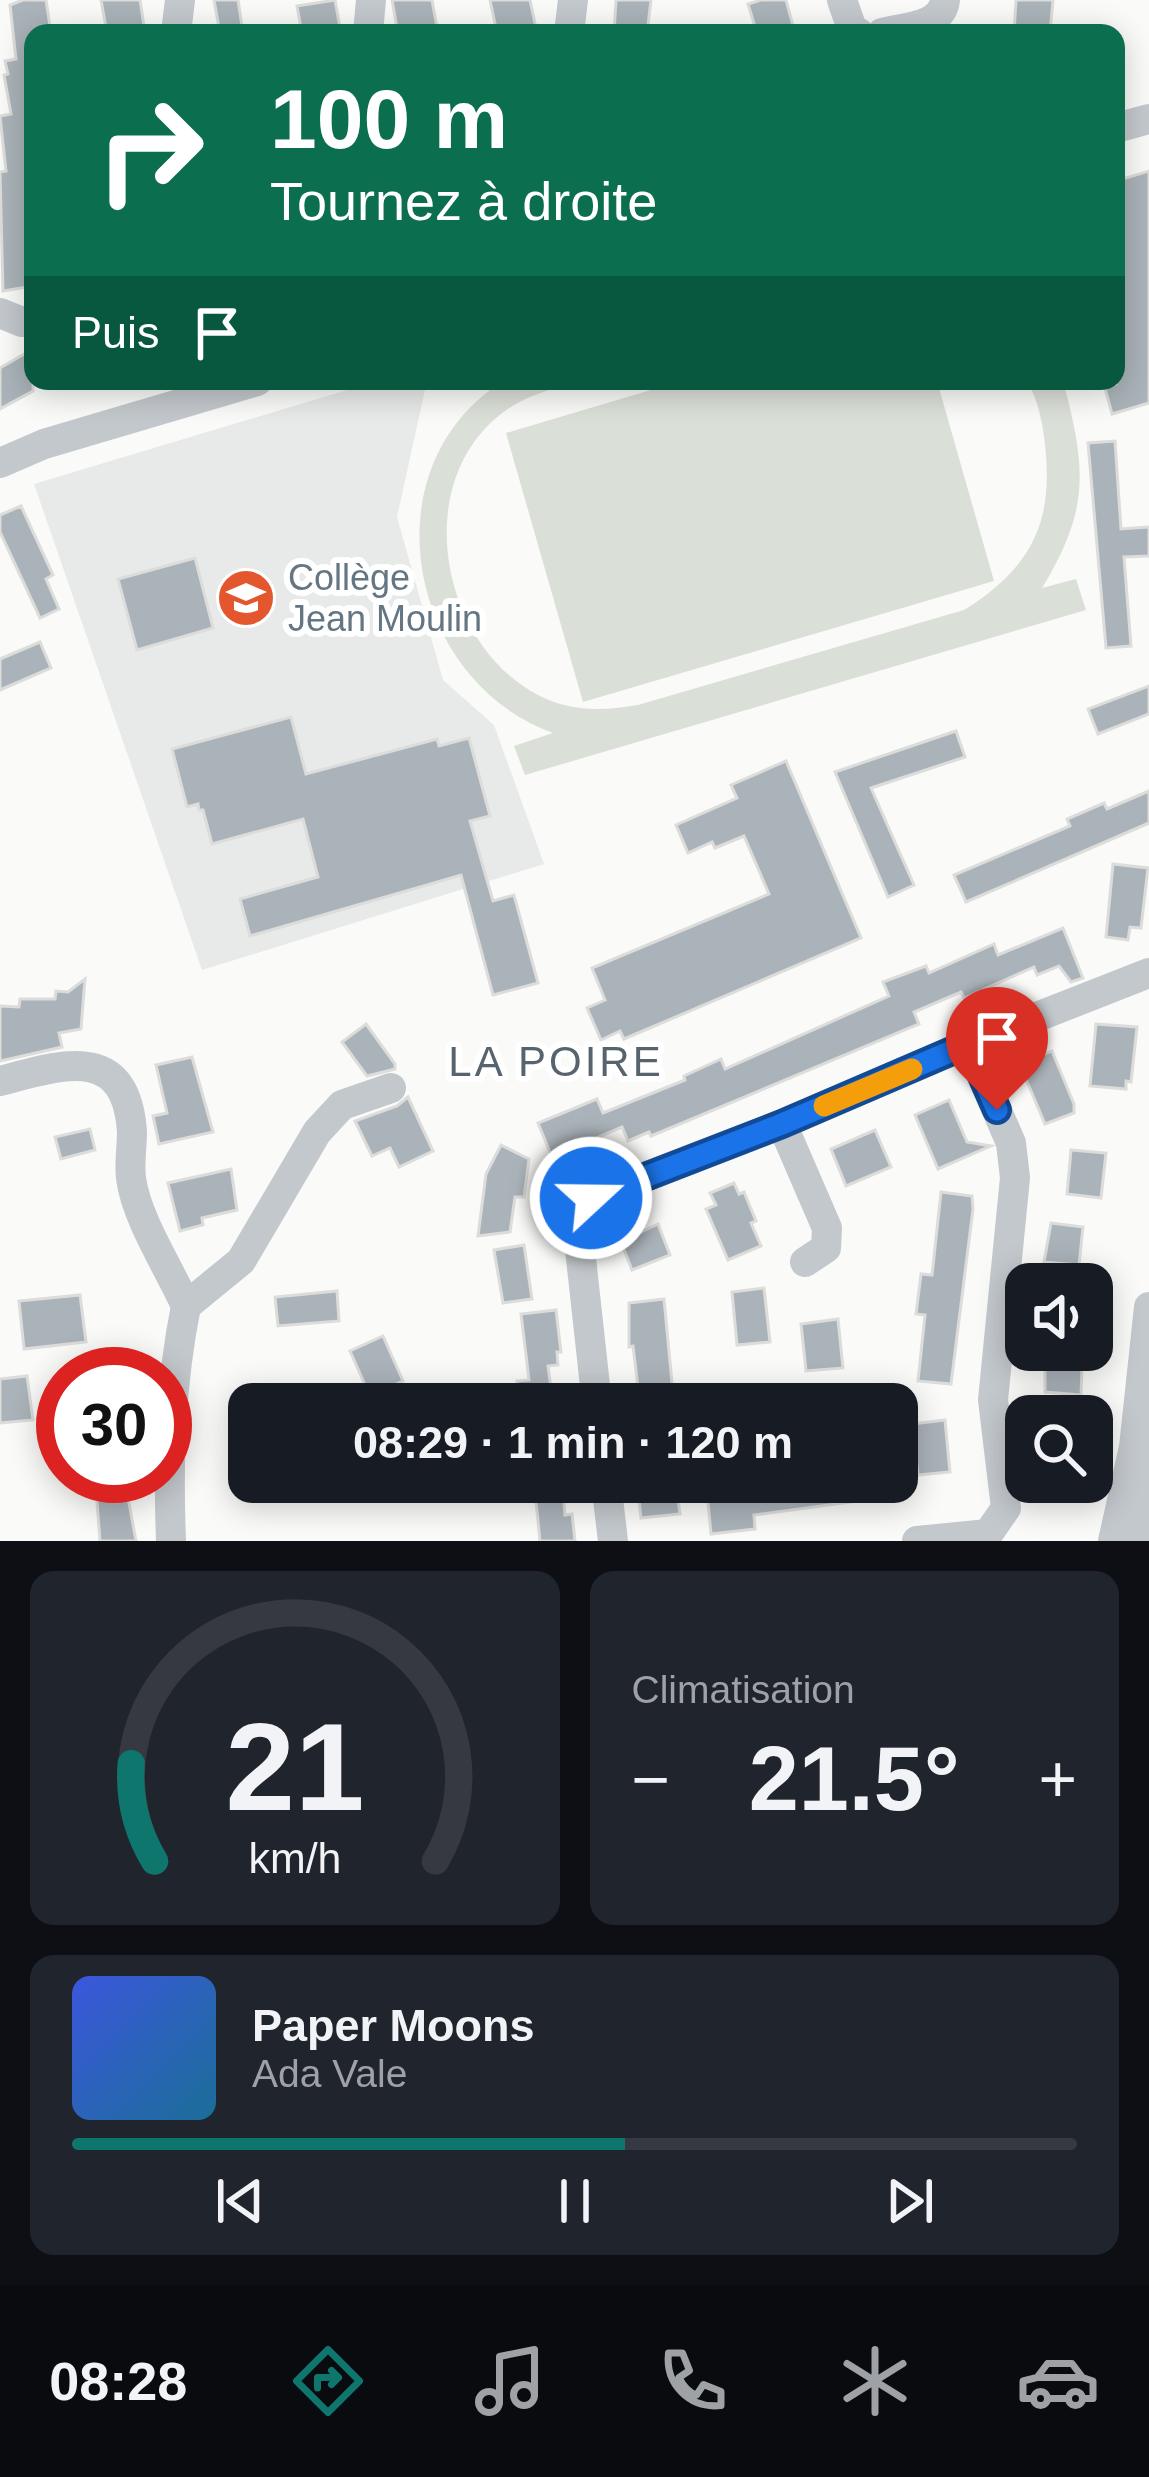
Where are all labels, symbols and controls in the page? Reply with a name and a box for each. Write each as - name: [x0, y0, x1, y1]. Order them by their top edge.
- icon: right: [72, 72, 228, 228]
- text: 100 m: [270, 72, 508, 166]
- text: Tournez à droite: [270, 171, 657, 231]
- icon: arrive: [184, 300, 250, 366]
- text: Puis: [72, 307, 160, 358]
- place label: Collège Jean Moulin: [288, 557, 482, 639]
- school or university icon: Collège Jean Moulin: [215, 567, 277, 629]
- pin: [946, 987, 1048, 1110]
- icon: arrive: [964, 1005, 1030, 1071]
- district label: LA POIRE: [448, 1038, 664, 1085]
- position arrow: [528, 1135, 654, 1261]
- map controls: [1005, 1263, 1113, 1503]
- button: sound: [1005, 1263, 1113, 1371]
- speed limit sign: 30: [36, 1347, 192, 1503]
- button: search: [1005, 1395, 1113, 1503]
- text: 08:29 · 1 min · 120 m: [353, 1417, 793, 1468]
- text: Climatisation: [632, 1668, 855, 1711]
- text: 21: [225, 1697, 364, 1836]
- text: 21.5°: [749, 1729, 960, 1829]
- text: −: [632, 1742, 670, 1816]
- text: +: [1038, 1742, 1077, 1816]
- text: km/h: [248, 1834, 341, 1882]
- text: Paper Moons: [252, 2000, 535, 2051]
- text: Ada Vale: [252, 2052, 407, 2095]
- icon: previous: [207, 2168, 273, 2234]
- icon: pause: [542, 2168, 608, 2234]
- icon: next: [877, 2168, 943, 2234]
- icon: directions: [286, 2339, 370, 2423]
- icon: music: [468, 2339, 552, 2423]
- icon: phone: [651, 2339, 735, 2423]
- icon: climate: [833, 2339, 917, 2423]
- icon: car: [1016, 2339, 1100, 2423]
- text: 08:28: [49, 2351, 187, 2411]

